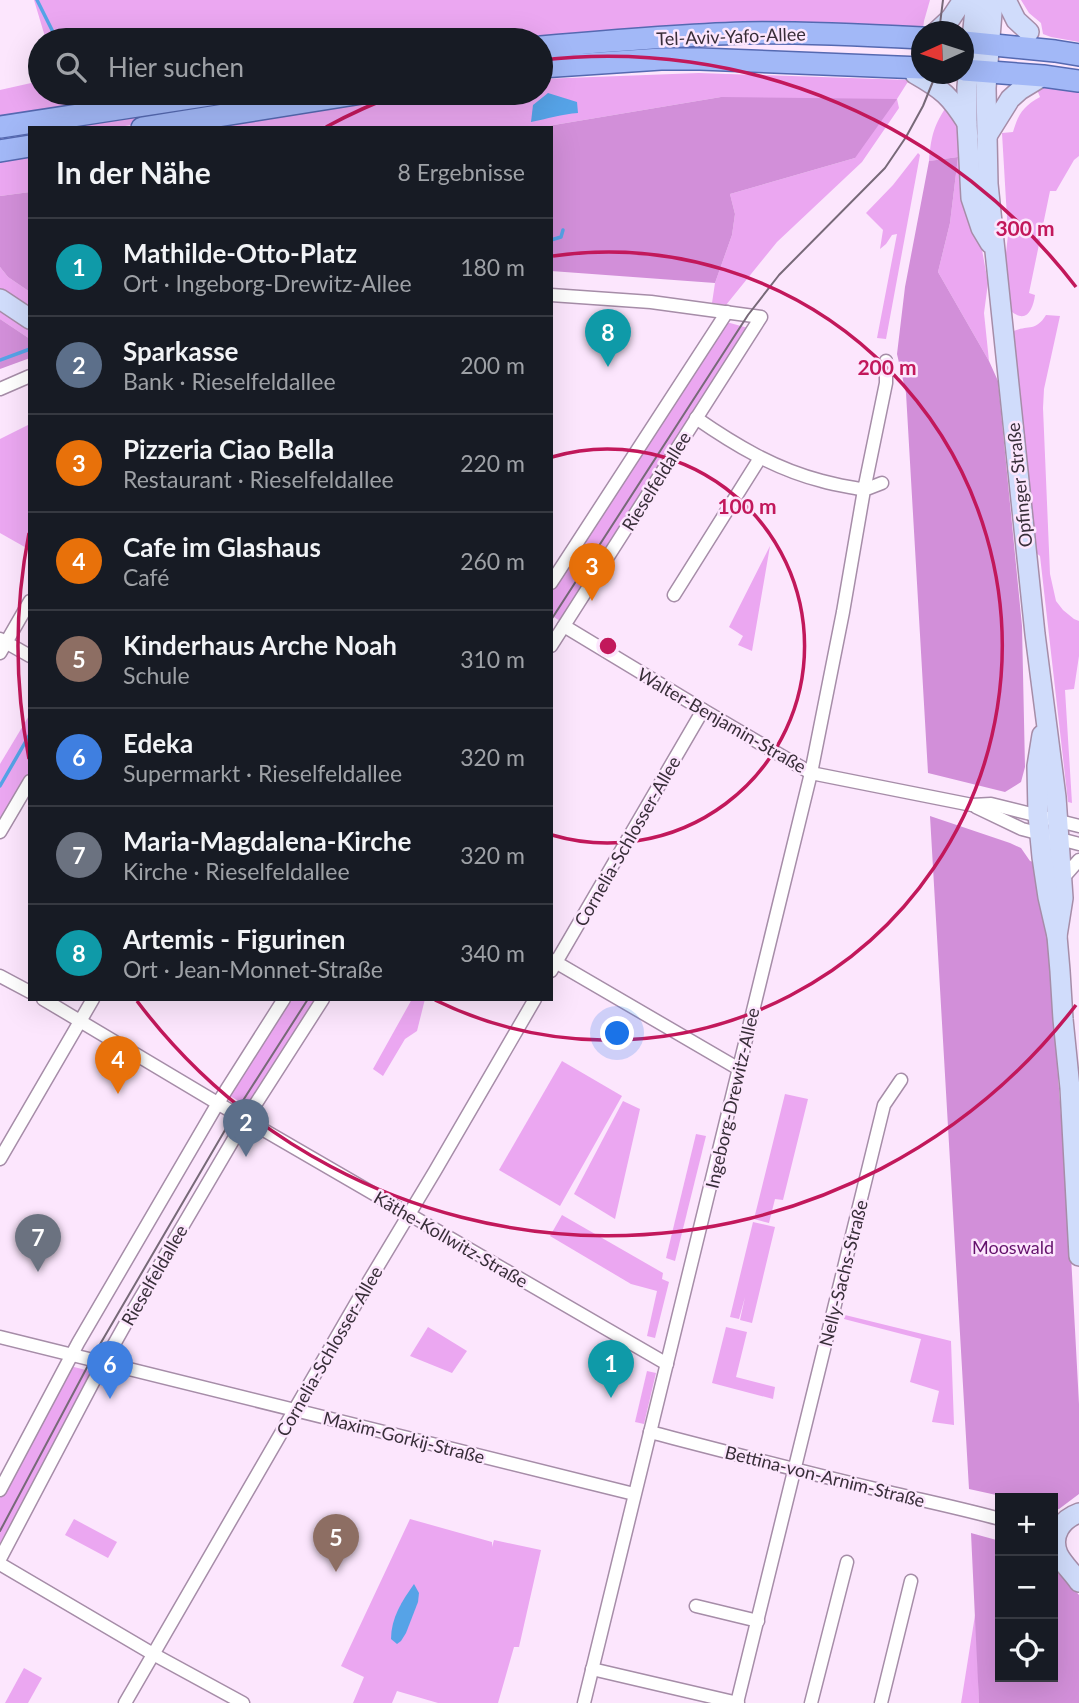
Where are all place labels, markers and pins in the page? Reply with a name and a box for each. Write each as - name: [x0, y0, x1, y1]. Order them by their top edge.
- pin: 8: [585, 309, 631, 367]
- pin: 3: [569, 543, 615, 601]
- centre of rings: [596, 634, 620, 658]
- pin: 4: [95, 1036, 141, 1094]
- pin: 2: [223, 1099, 269, 1157]
- pin: 7: [15, 1214, 61, 1272]
- pin: 1: [588, 1340, 634, 1398]
- pin: 6: [87, 1341, 133, 1399]
- pin: 5: [313, 1514, 359, 1572]

